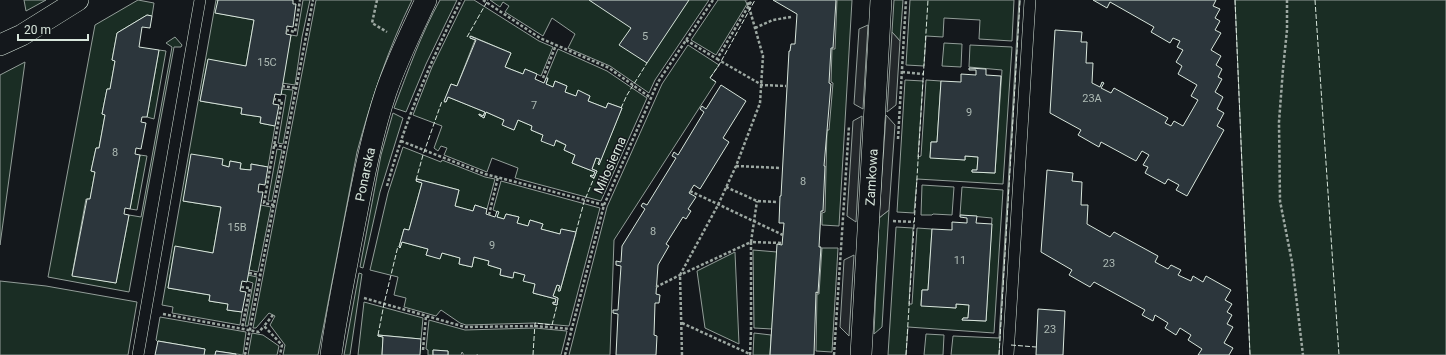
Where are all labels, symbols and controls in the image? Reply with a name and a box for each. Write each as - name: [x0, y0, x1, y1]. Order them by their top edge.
- scale bar: [18, 16, 88, 42]
- text: 20 m: [24, 23, 51, 37]
- house number: 5: [642, 30, 648, 43]
- house number: 15C: [257, 56, 277, 69]
- house number: 23A: [1082, 92, 1103, 105]
- house number: 7: [531, 99, 537, 112]
- house number: 9: [966, 106, 972, 119]
- street label: Miłosierna: [591, 134, 629, 196]
- house number: 8: [112, 146, 118, 159]
- street label: Ponarska: [352, 146, 378, 202]
- street label: Zamkowa: [862, 148, 880, 206]
- house number: 8: [800, 175, 806, 188]
- house number: 15B: [227, 221, 247, 234]
- house number: 8: [650, 225, 656, 238]
- house number: 9: [489, 239, 495, 252]
- house number: 11: [954, 254, 966, 267]
- house number: 23: [1103, 257, 1115, 270]
- house number: 23: [1044, 323, 1056, 336]

